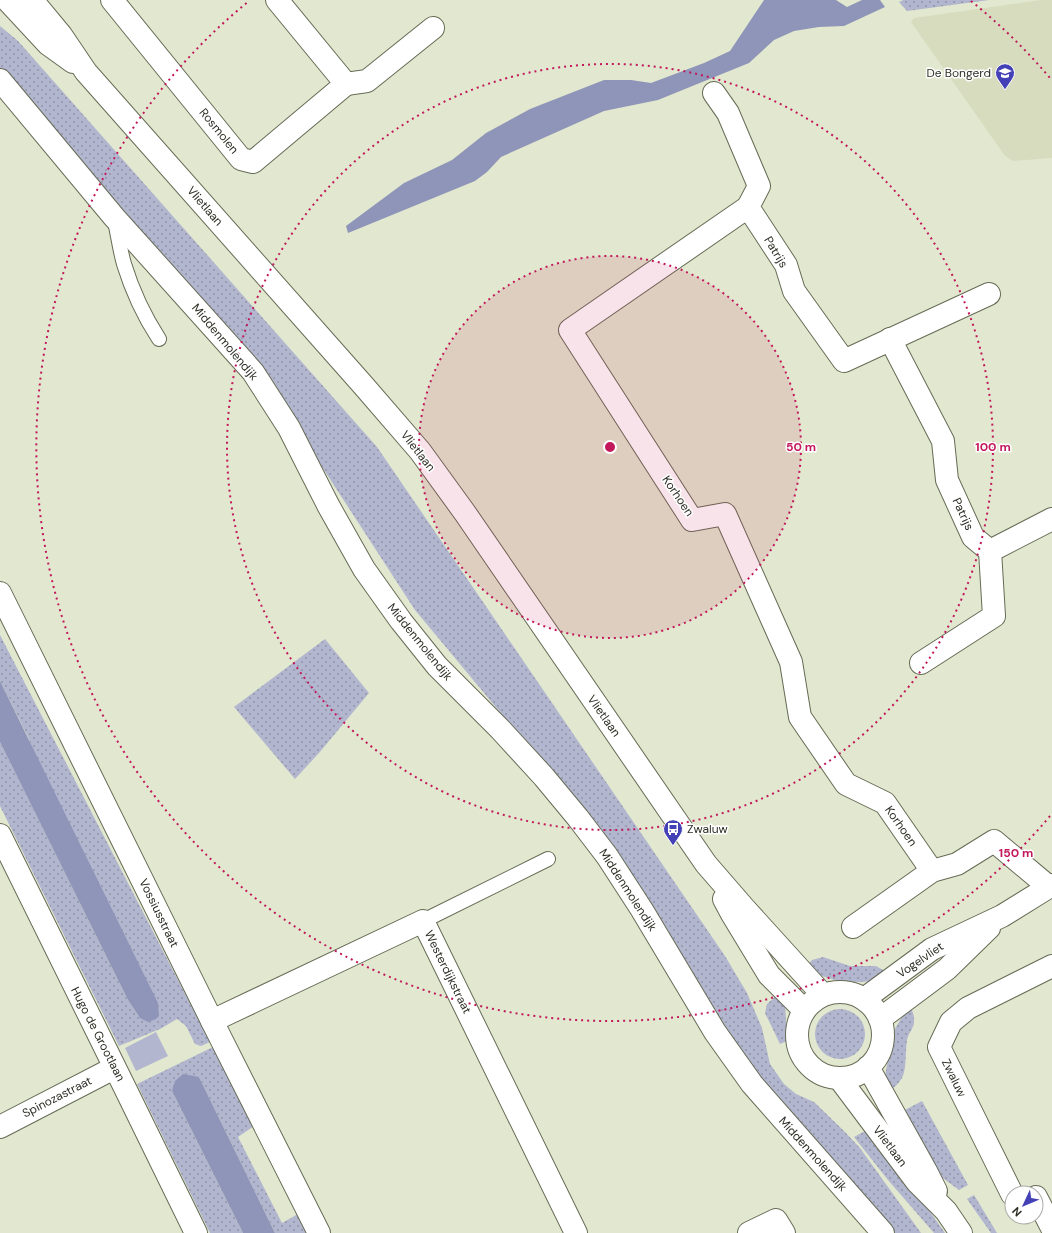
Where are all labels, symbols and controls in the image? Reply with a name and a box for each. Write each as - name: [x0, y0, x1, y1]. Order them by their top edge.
- school or university icon: De Bongerd: [994, 62, 1016, 90]
- place label: De Bongerd: [926, 65, 991, 81]
- street label: Rosmolen: [196, 105, 242, 157]
- street label: Vlietlaan: [183, 183, 227, 229]
- street label: Patrijs: [760, 233, 792, 271]
- street label: Middenmolendijk: [188, 300, 262, 384]
- street label: Vlietlaan: [397, 427, 439, 475]
- text: 50 m: [786, 439, 816, 455]
- text: 100 m: [975, 439, 1011, 455]
- centre of rings: [603, 440, 617, 454]
- street label: Korhoen: [659, 473, 698, 520]
- street label: Patrijs: [949, 495, 977, 533]
- street label: Middenmolendijk: [384, 600, 456, 684]
- street label: Vlietlaan: [584, 692, 624, 740]
- street label: Korhoen: [881, 803, 921, 849]
- bus stop icon: Zwaluw: [662, 818, 684, 846]
- place label: Zwaluw: [687, 821, 728, 837]
- text: 150 m: [999, 845, 1033, 861]
- street label: Middenmolendijk: [595, 846, 661, 934]
- street label: Vossiusstraat: [135, 876, 183, 950]
- street label: Westerdijkstraat: [421, 928, 475, 1017]
- street label: Vogelvliet: [893, 938, 947, 982]
- street label: Hugo de Grootlaan: [67, 984, 129, 1084]
- street label: Zwaluw: [938, 1056, 970, 1100]
- street label: Spinozastraat: [20, 1073, 95, 1121]
- street label: Middenmolendijk: [775, 1113, 851, 1195]
- street label: Vlietlaan: [869, 1122, 911, 1170]
- north arrow: [1004, 1185, 1044, 1225]
- text: N: [1009, 1204, 1025, 1220]

